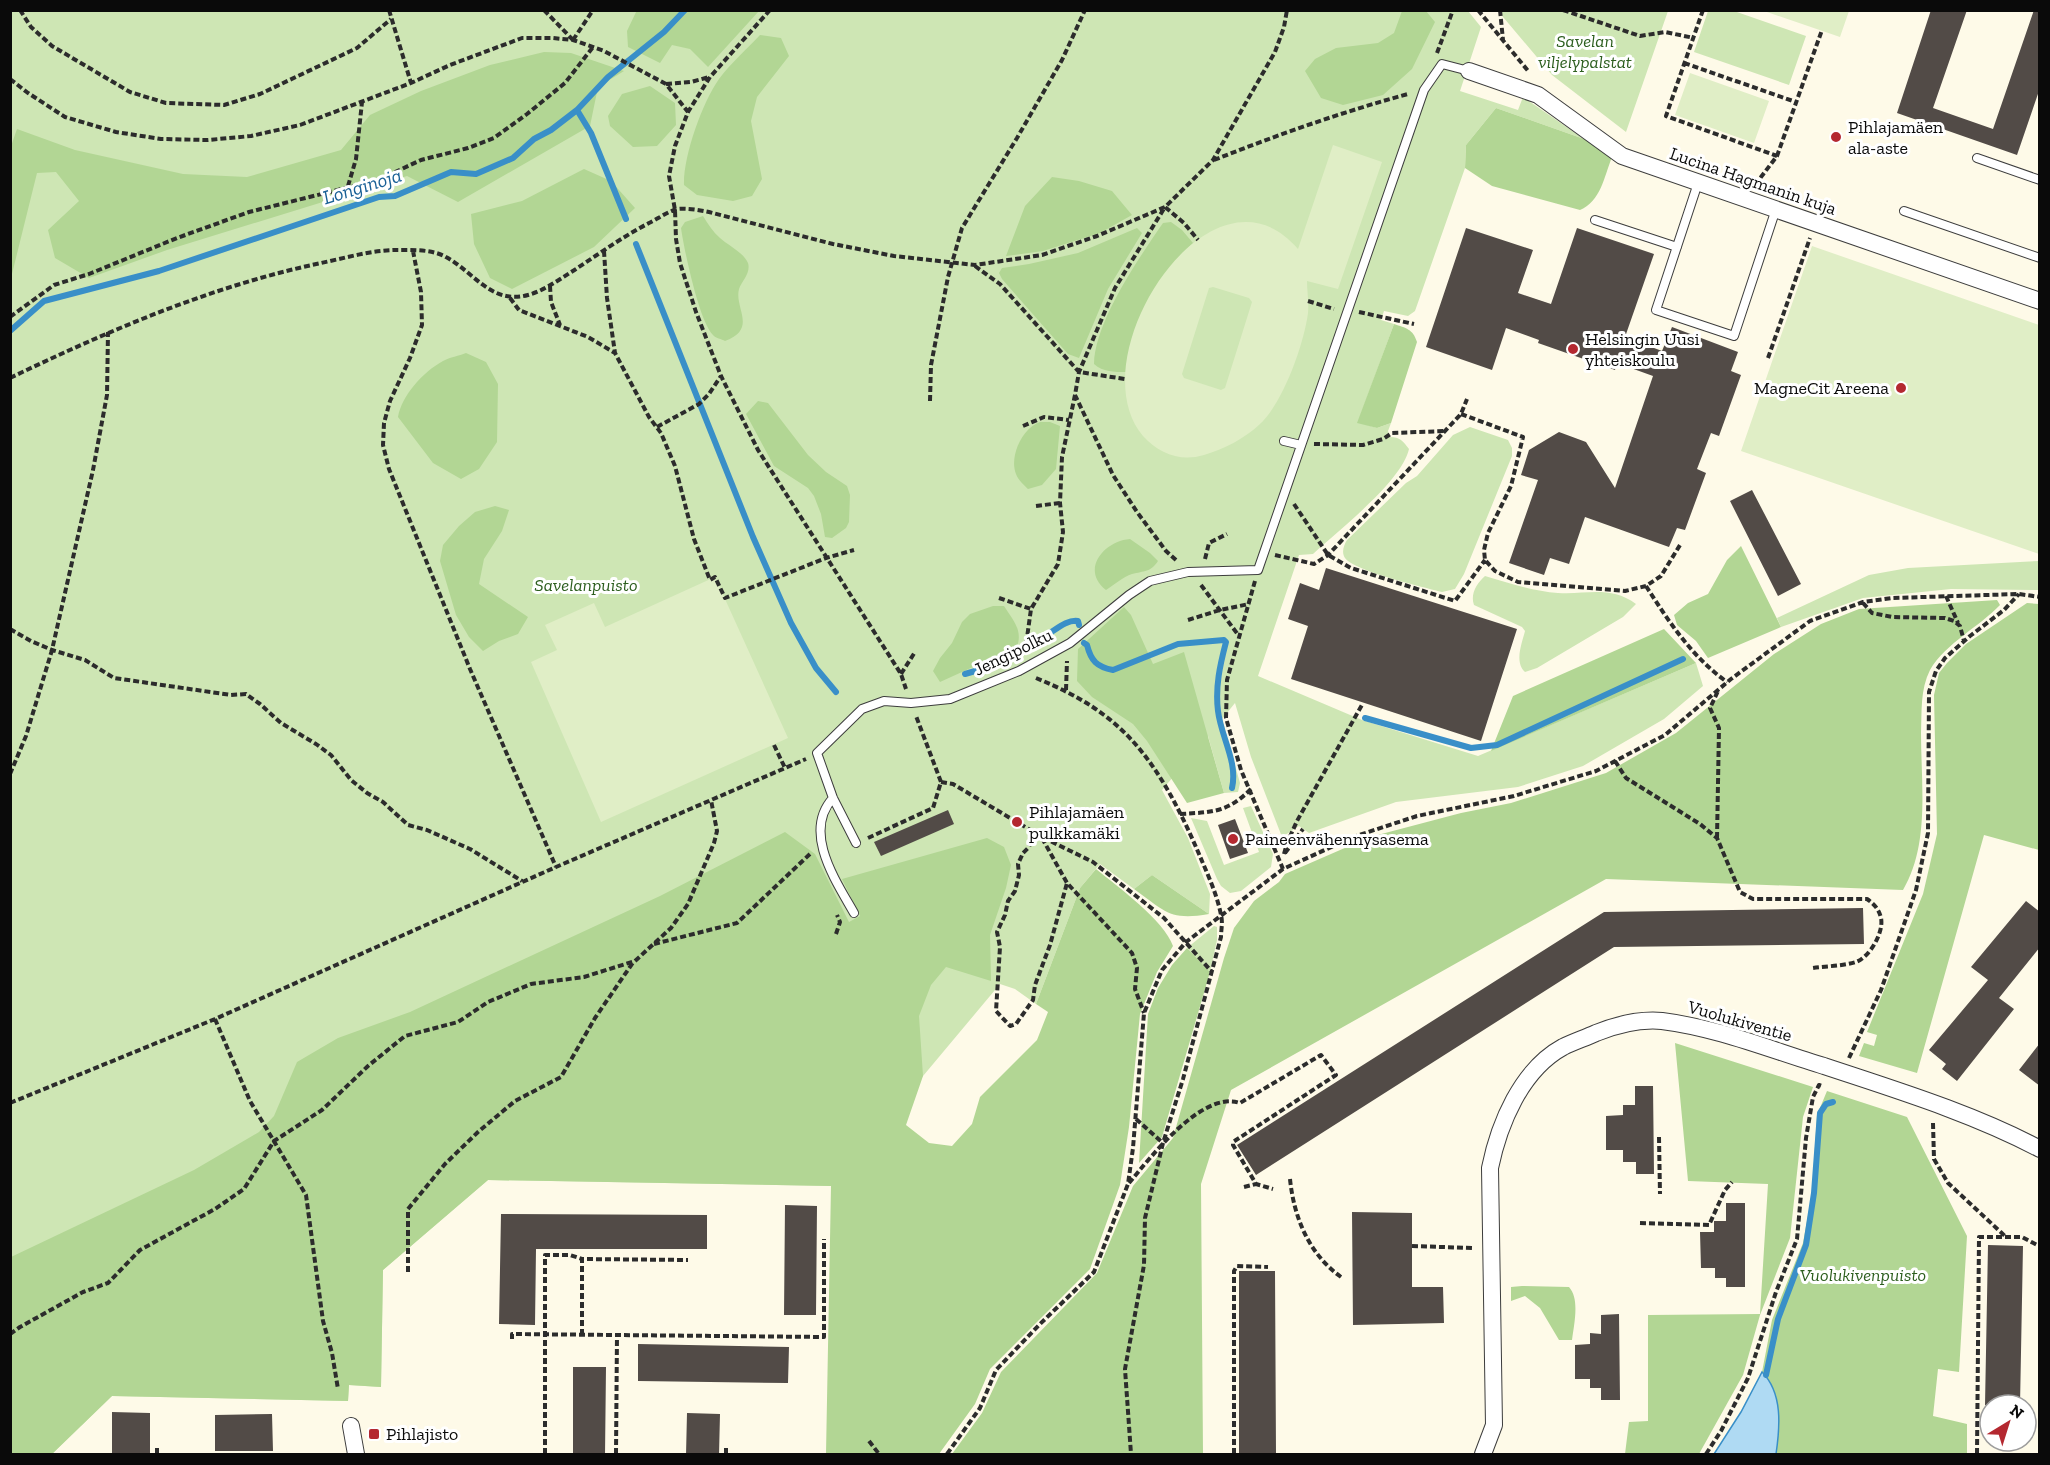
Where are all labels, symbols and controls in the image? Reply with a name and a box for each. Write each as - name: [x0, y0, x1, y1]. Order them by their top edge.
- park label: Savelan viljelypalstat: [1538, 30, 1632, 73]
- place label: Pihlajamäen ala-aste: [1848, 116, 1944, 159]
- marker: Pihlajamäen ala-aste: [1829, 130, 1843, 144]
- street label: Lucina Hagmanin kuja: [1667, 142, 1840, 220]
- water label: Longinoja: [320, 163, 404, 209]
- place label: Helsingin Uusi yhteiskoulu: [1585, 328, 1700, 371]
- marker: Helsingin Uusi yhteiskoulu: [1566, 342, 1580, 356]
- place label: MagneCit Areena: [1754, 377, 1889, 399]
- marker: MagneCit Areena: [1894, 381, 1908, 395]
- park label: Savelanpuisto: [534, 574, 638, 596]
- street label: Jengipolku: [970, 624, 1056, 680]
- place label: Pihlajamäen pulkkamäki: [1029, 801, 1125, 844]
- marker: Pihlajamäen pulkkamäki: [1010, 815, 1024, 829]
- place label: Paineenvähennysasema: [1245, 828, 1429, 850]
- marker: Paineenvähennysasema: [1226, 832, 1240, 846]
- street label: Vuolukiventie: [1684, 995, 1795, 1046]
- park label: Vuolukivenpuisto: [1800, 1264, 1926, 1286]
- north arrow: [1978, 1393, 2038, 1453]
- text: N: [2006, 1400, 2028, 1423]
- place label: Pihlajisto: [386, 1423, 458, 1445]
- marker: Pihlajisto: [367, 1427, 381, 1441]

